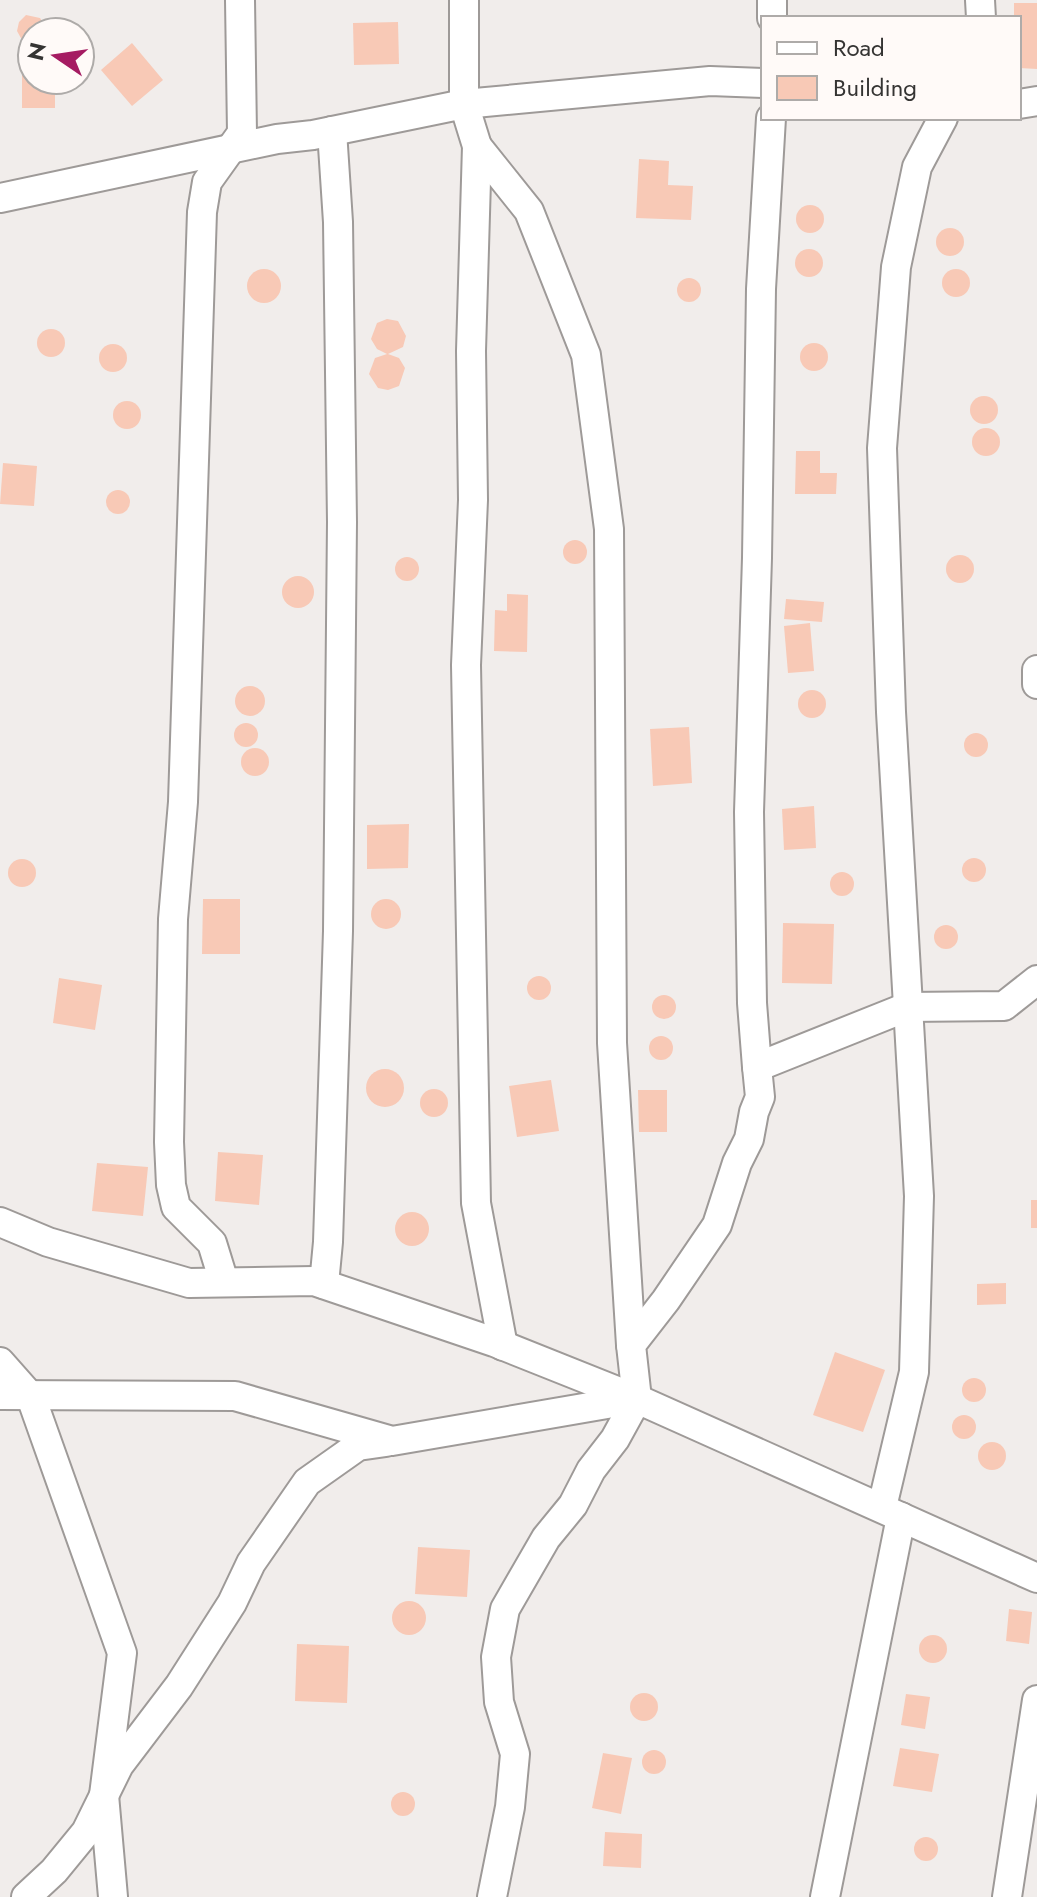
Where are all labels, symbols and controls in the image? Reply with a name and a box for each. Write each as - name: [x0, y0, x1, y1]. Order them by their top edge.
- north arrow: [16, 16, 96, 96]
- legend: [761, 16, 1021, 120]
- text: Road: [833, 30, 885, 65]
- text: N: [19, 39, 54, 64]
- text: Building: [833, 70, 917, 105]

